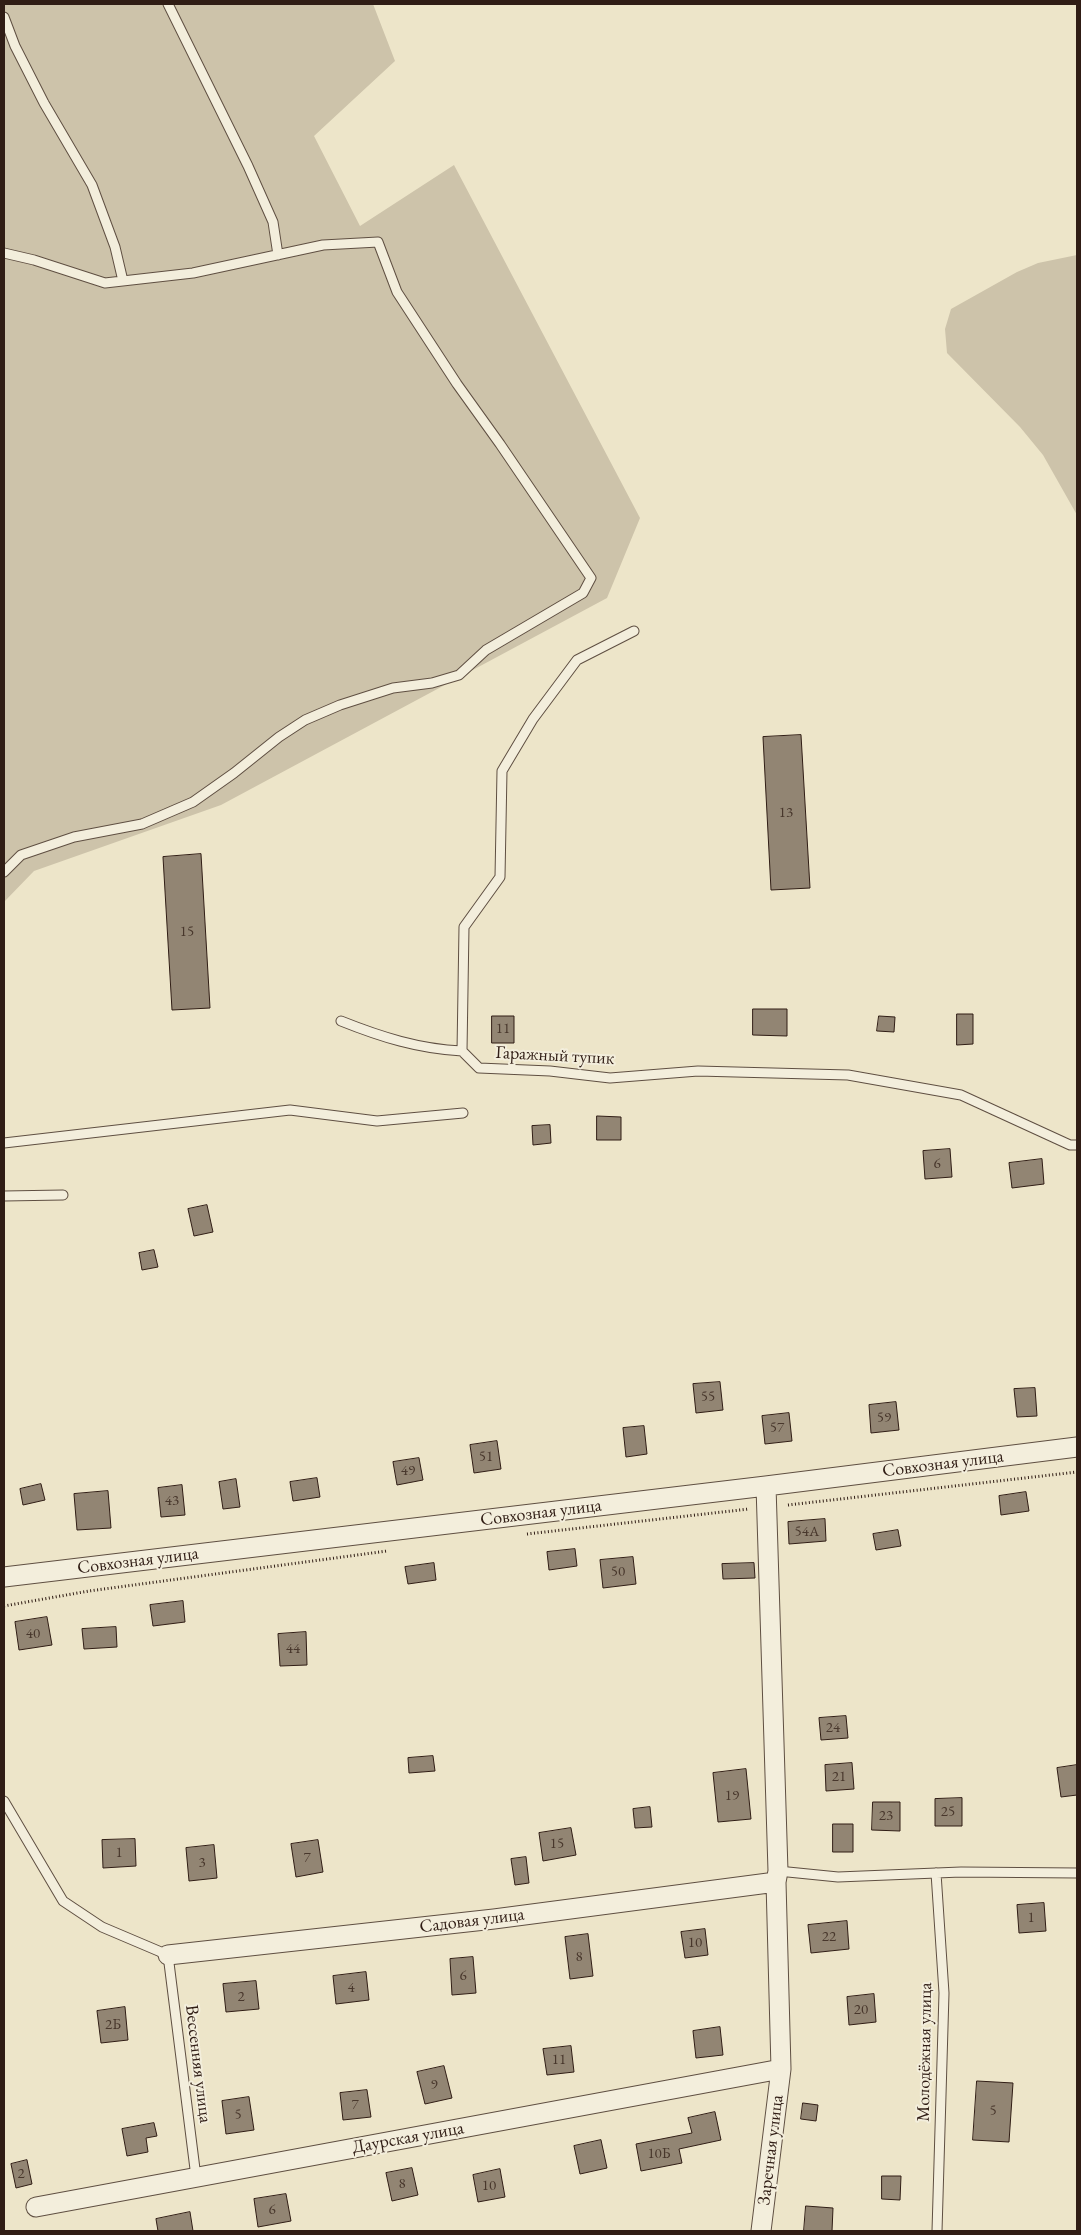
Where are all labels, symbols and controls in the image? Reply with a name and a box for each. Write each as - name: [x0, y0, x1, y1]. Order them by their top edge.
- house number: 13: [779, 804, 793, 822]
- house number: 15: [180, 923, 194, 941]
- house number: 11: [496, 1020, 510, 1038]
- street label: Гаражный тупик: [495, 1042, 615, 1070]
- house number: 6: [933, 1155, 941, 1173]
- house number: 55: [701, 1388, 715, 1406]
- house number: 59: [877, 1409, 891, 1427]
- house number: 57: [770, 1419, 784, 1437]
- street label: Совхозная улица: [881, 1446, 1005, 1482]
- house number: 51: [479, 1448, 493, 1466]
- house number: 49: [401, 1462, 415, 1480]
- house number: 43: [165, 1492, 179, 1510]
- street label: Совхозная улица: [479, 1495, 603, 1531]
- house number: 54А: [795, 1523, 819, 1541]
- street label: Совхозная улица: [76, 1543, 200, 1579]
- house number: 50: [611, 1563, 625, 1581]
- house number: 40: [26, 1625, 40, 1643]
- house number: 44: [286, 1640, 300, 1658]
- house number: 24: [826, 1719, 840, 1737]
- house number: 21: [832, 1768, 846, 1786]
- house number: 19: [725, 1787, 739, 1805]
- house number: 25: [941, 1803, 955, 1821]
- house number: 23: [879, 1807, 893, 1825]
- house number: 15: [550, 1835, 564, 1853]
- house number: 1: [115, 1844, 123, 1862]
- house number: 7: [303, 1849, 311, 1867]
- house number: 3: [198, 1854, 206, 1872]
- street label: Садовая улица: [418, 1904, 526, 1938]
- house number: 1: [1027, 1909, 1035, 1927]
- house number: 22: [822, 1928, 836, 1946]
- house number: 10: [688, 1934, 702, 1952]
- house number: 8: [575, 1948, 583, 1966]
- house number: 6: [459, 1967, 467, 1985]
- house number: 4: [347, 1979, 355, 1997]
- street label: Молодёжная улица: [913, 1982, 937, 2122]
- house number: 2: [237, 1988, 245, 2006]
- house number: 20: [854, 2001, 868, 2019]
- street label: Вессенняя улица: [180, 2004, 216, 2124]
- house number: 2Б: [105, 2016, 121, 2034]
- house number: 11: [552, 2051, 566, 2069]
- house number: 9: [430, 2076, 438, 2094]
- street label: Заречная улица: [754, 2094, 788, 2206]
- house number: 7: [351, 2096, 359, 2114]
- house number: 5: [989, 2102, 997, 2120]
- house number: 5: [234, 2106, 242, 2124]
- street label: Даурская улица: [350, 2118, 466, 2158]
- house number: 10Б: [647, 2145, 671, 2163]
- house number: 2: [17, 2165, 25, 2183]
- house number: 8: [398, 2175, 406, 2193]
- house number: 10: [482, 2177, 496, 2195]
- house number: 6: [268, 2201, 276, 2219]

